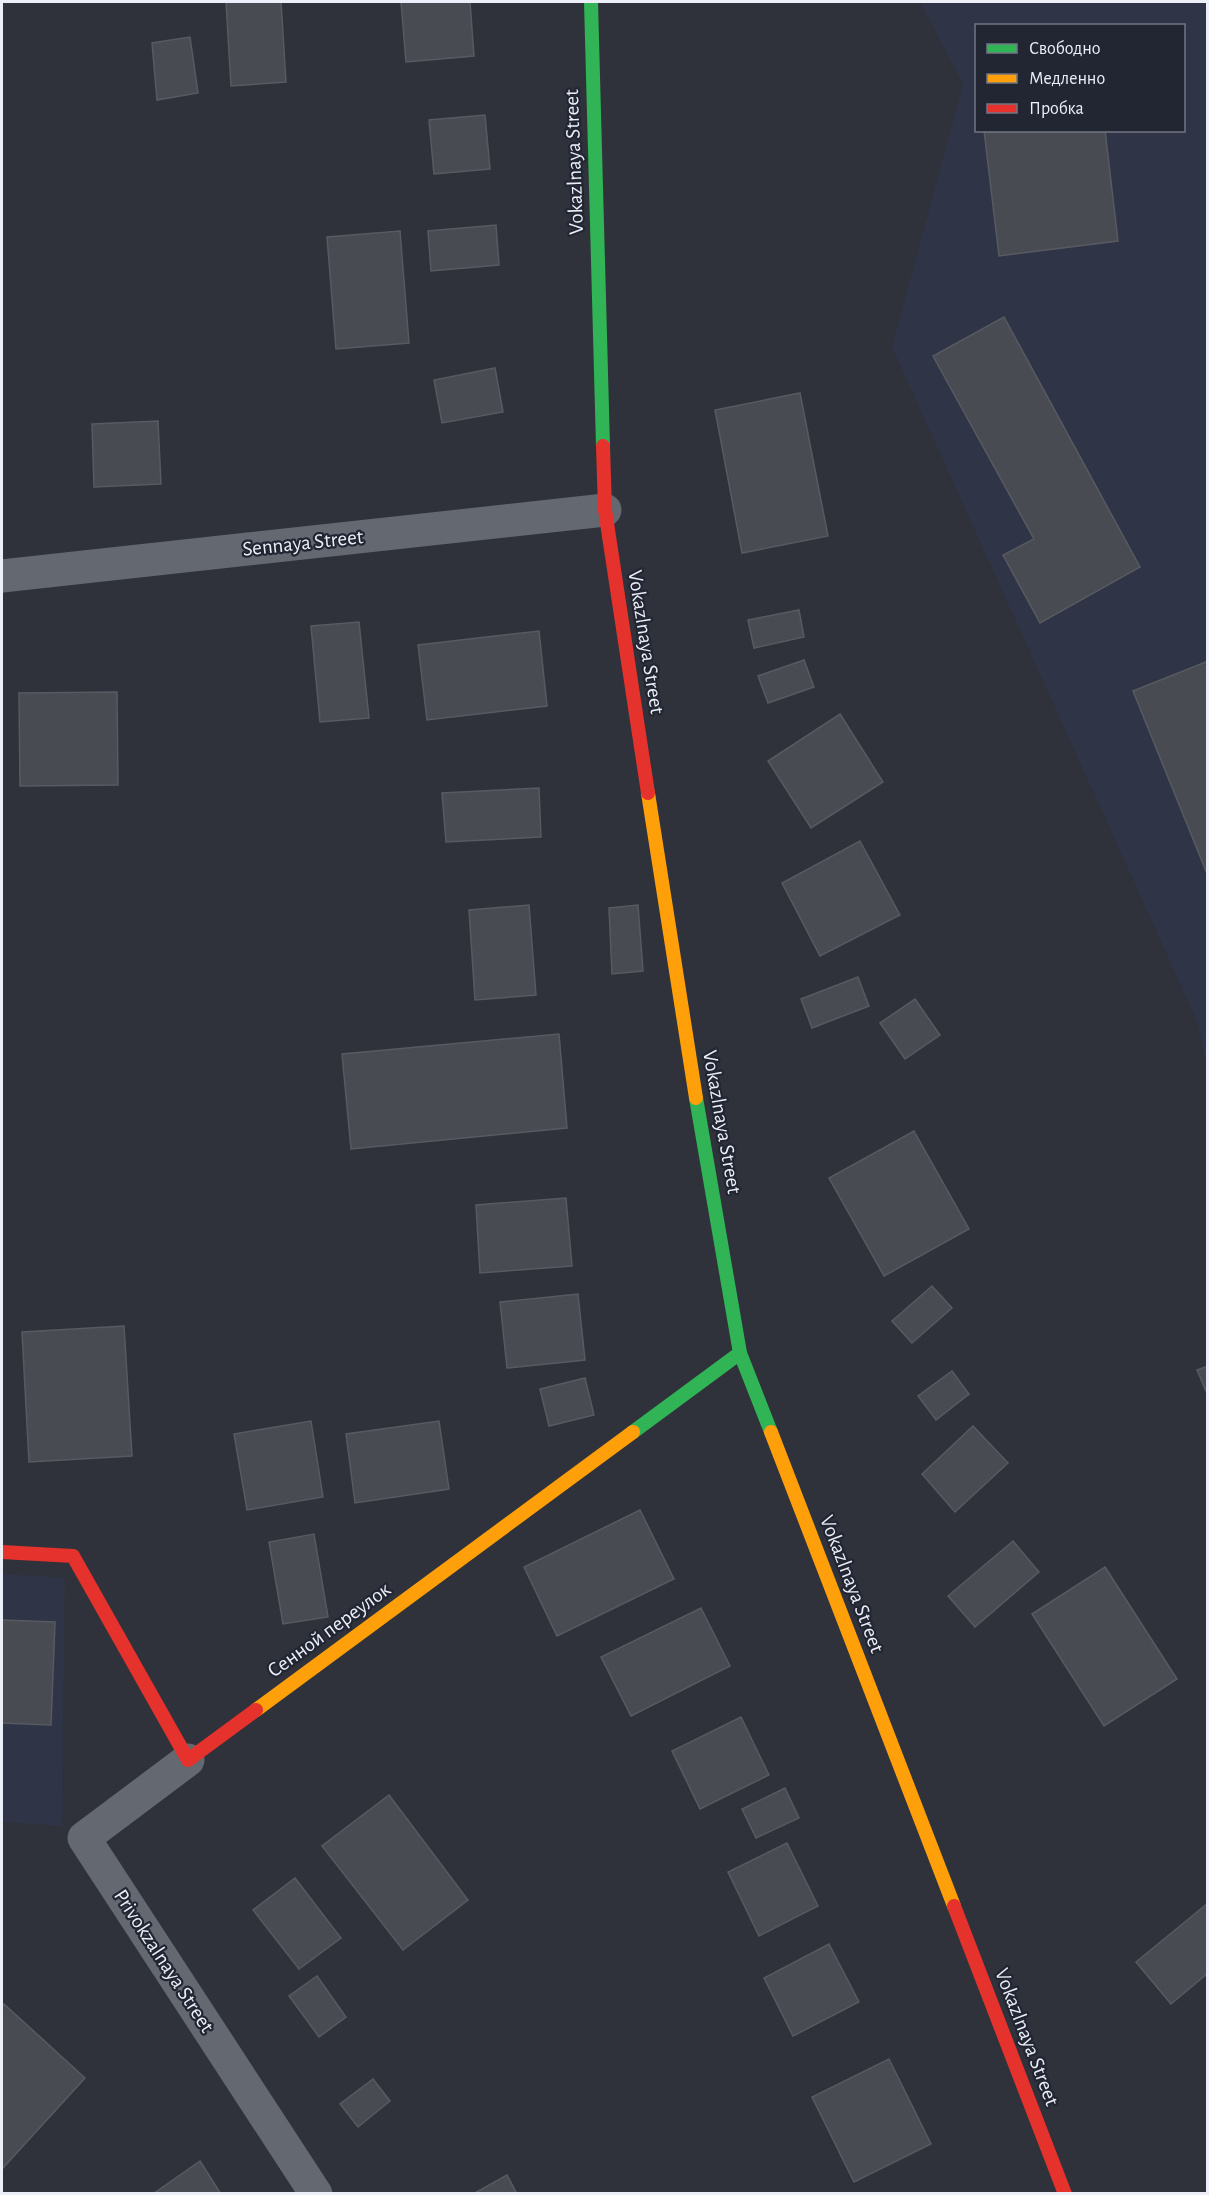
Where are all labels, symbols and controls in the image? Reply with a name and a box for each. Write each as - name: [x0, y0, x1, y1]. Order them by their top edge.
- legend: [975, 24, 1185, 132]
- text: Свободно: [1029, 39, 1101, 58]
- text: Медленно: [1029, 70, 1105, 88]
- street label: Vokazlnaya Street: [561, 89, 587, 235]
- text: Пробка: [1029, 99, 1084, 118]
- street label: Sennaya Street: [242, 526, 365, 560]
- street label: Vokazlnaya Street: [624, 569, 668, 716]
- street label: Vokazlnaya Street: [699, 1049, 745, 1196]
- street label: Vokazlnaya Street: [816, 1512, 888, 1656]
- street label: Сенной переулок: [264, 1578, 395, 1682]
- street label: Privokzalnaya Street: [110, 1886, 218, 2037]
- street label: Vokazlnaya Street: [991, 1965, 1063, 2109]

